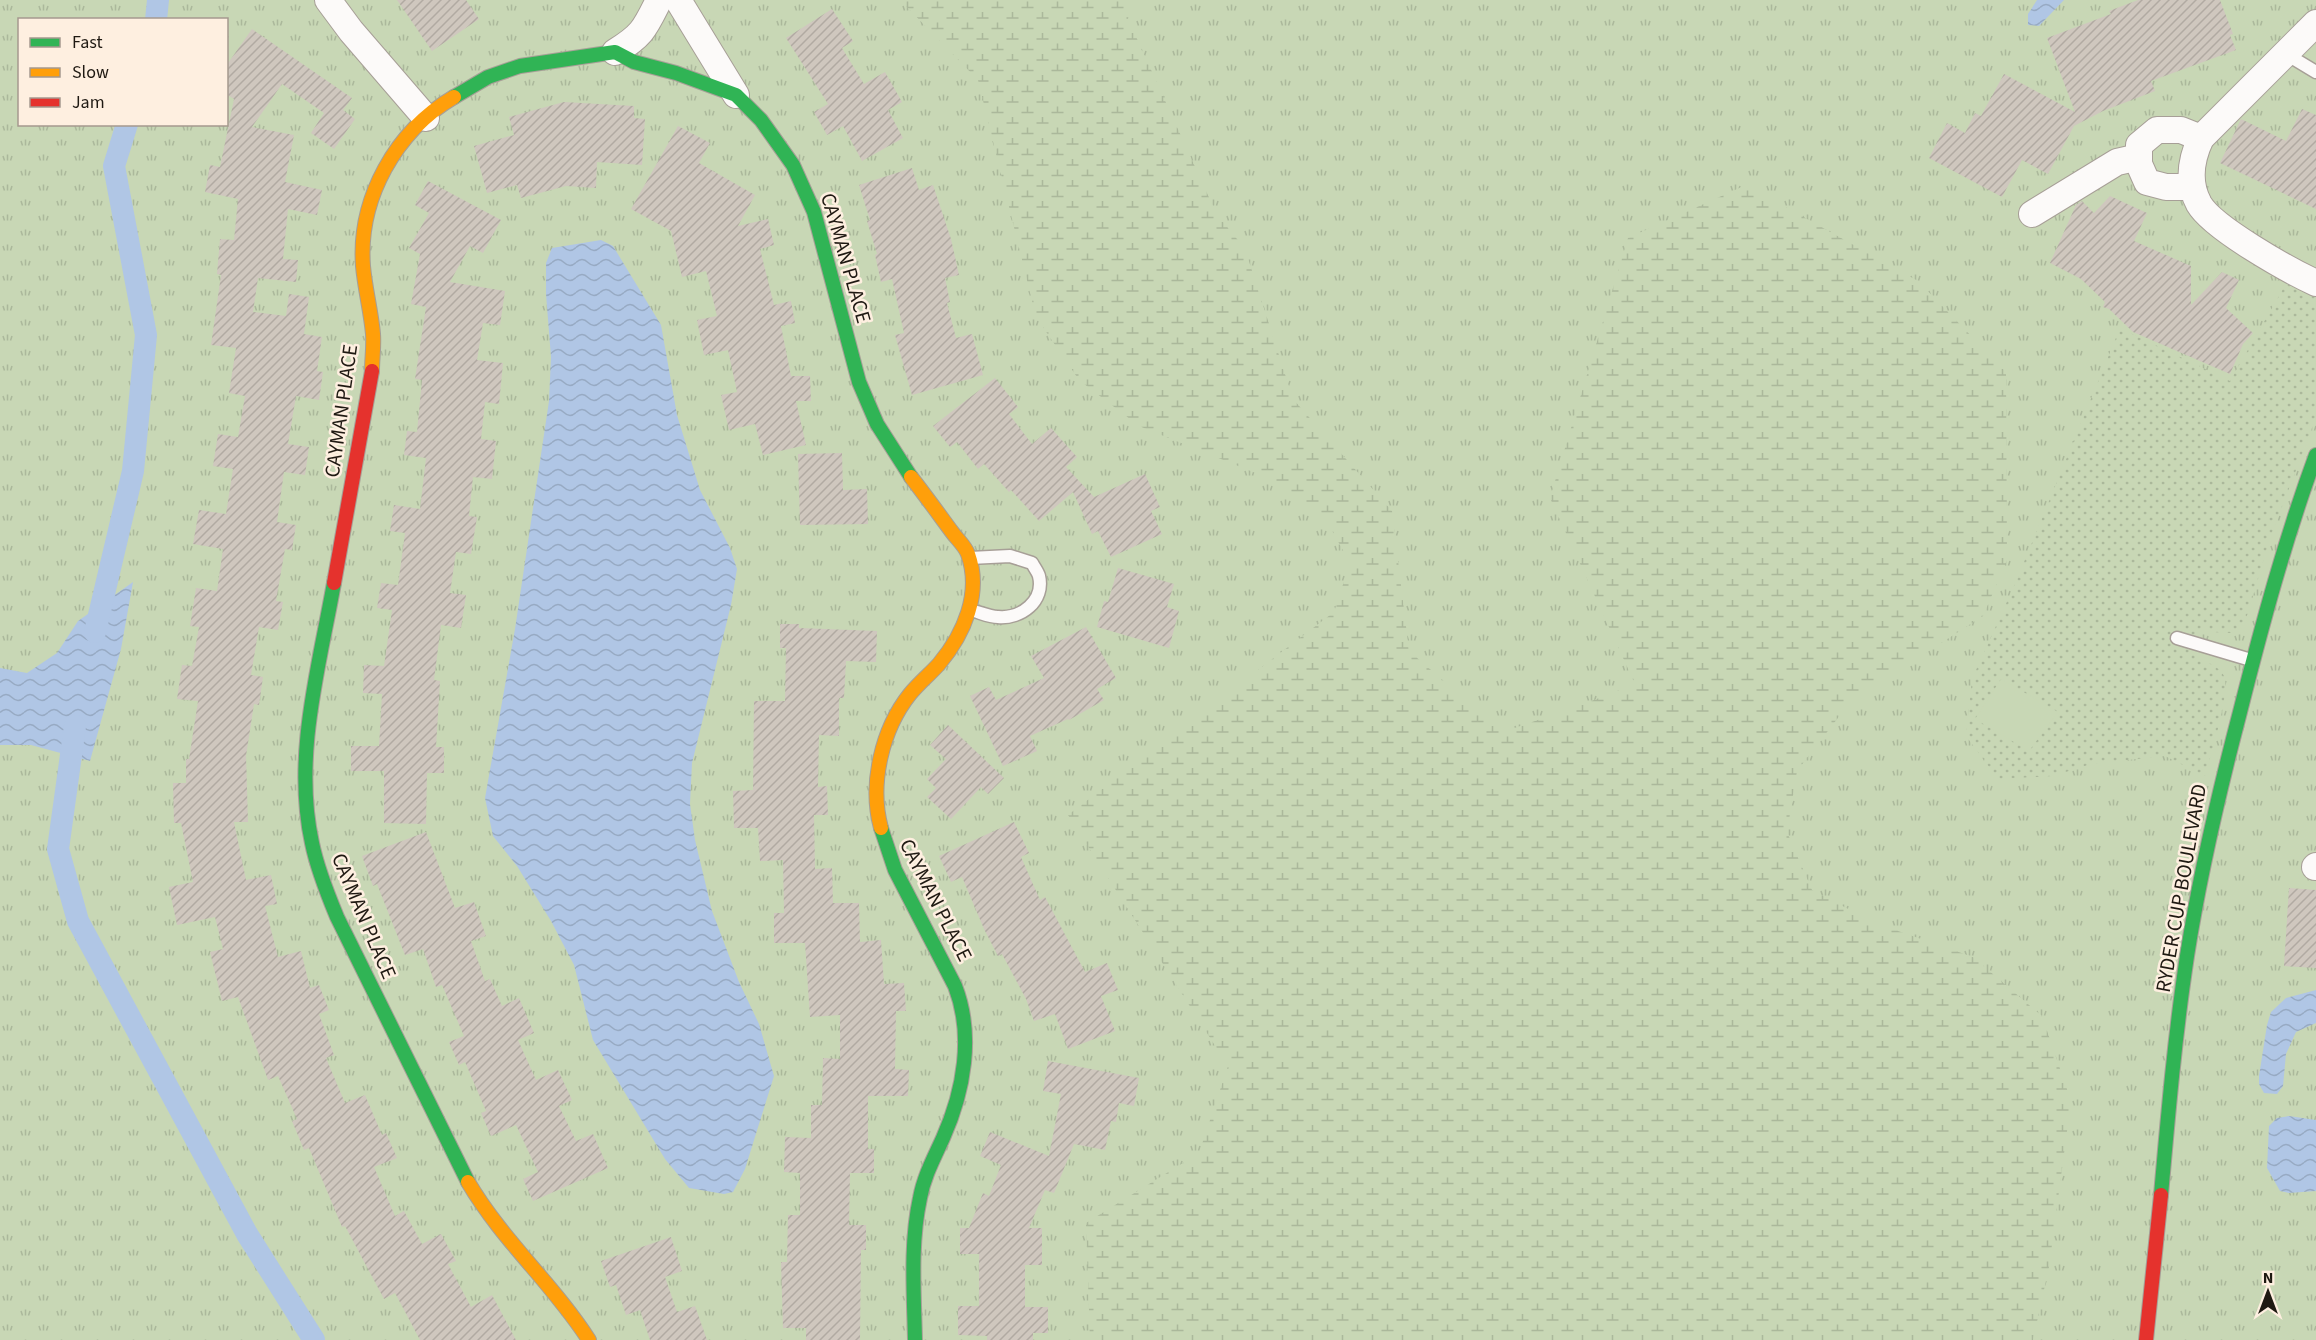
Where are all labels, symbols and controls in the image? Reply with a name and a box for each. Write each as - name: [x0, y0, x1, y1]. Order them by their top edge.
- legend: [18, 18, 228, 126]
- text: Fast: [72, 30, 103, 55]
- text: Slow: [72, 60, 109, 85]
- text: Jam: [72, 90, 105, 115]
- street label: CAYMAN PLACE: [813, 189, 879, 327]
- street label: CAYMAN PLACE: [317, 343, 365, 479]
- street label: RYDER CUP BOULEVARD: [2148, 781, 2214, 995]
- street label: CAYMAN PLACE: [892, 834, 980, 966]
- street label: CAYMAN PLACE: [324, 848, 404, 984]
- north arrow: [2238, 1262, 2298, 1322]
- text: N: [2263, 1267, 2273, 1289]

